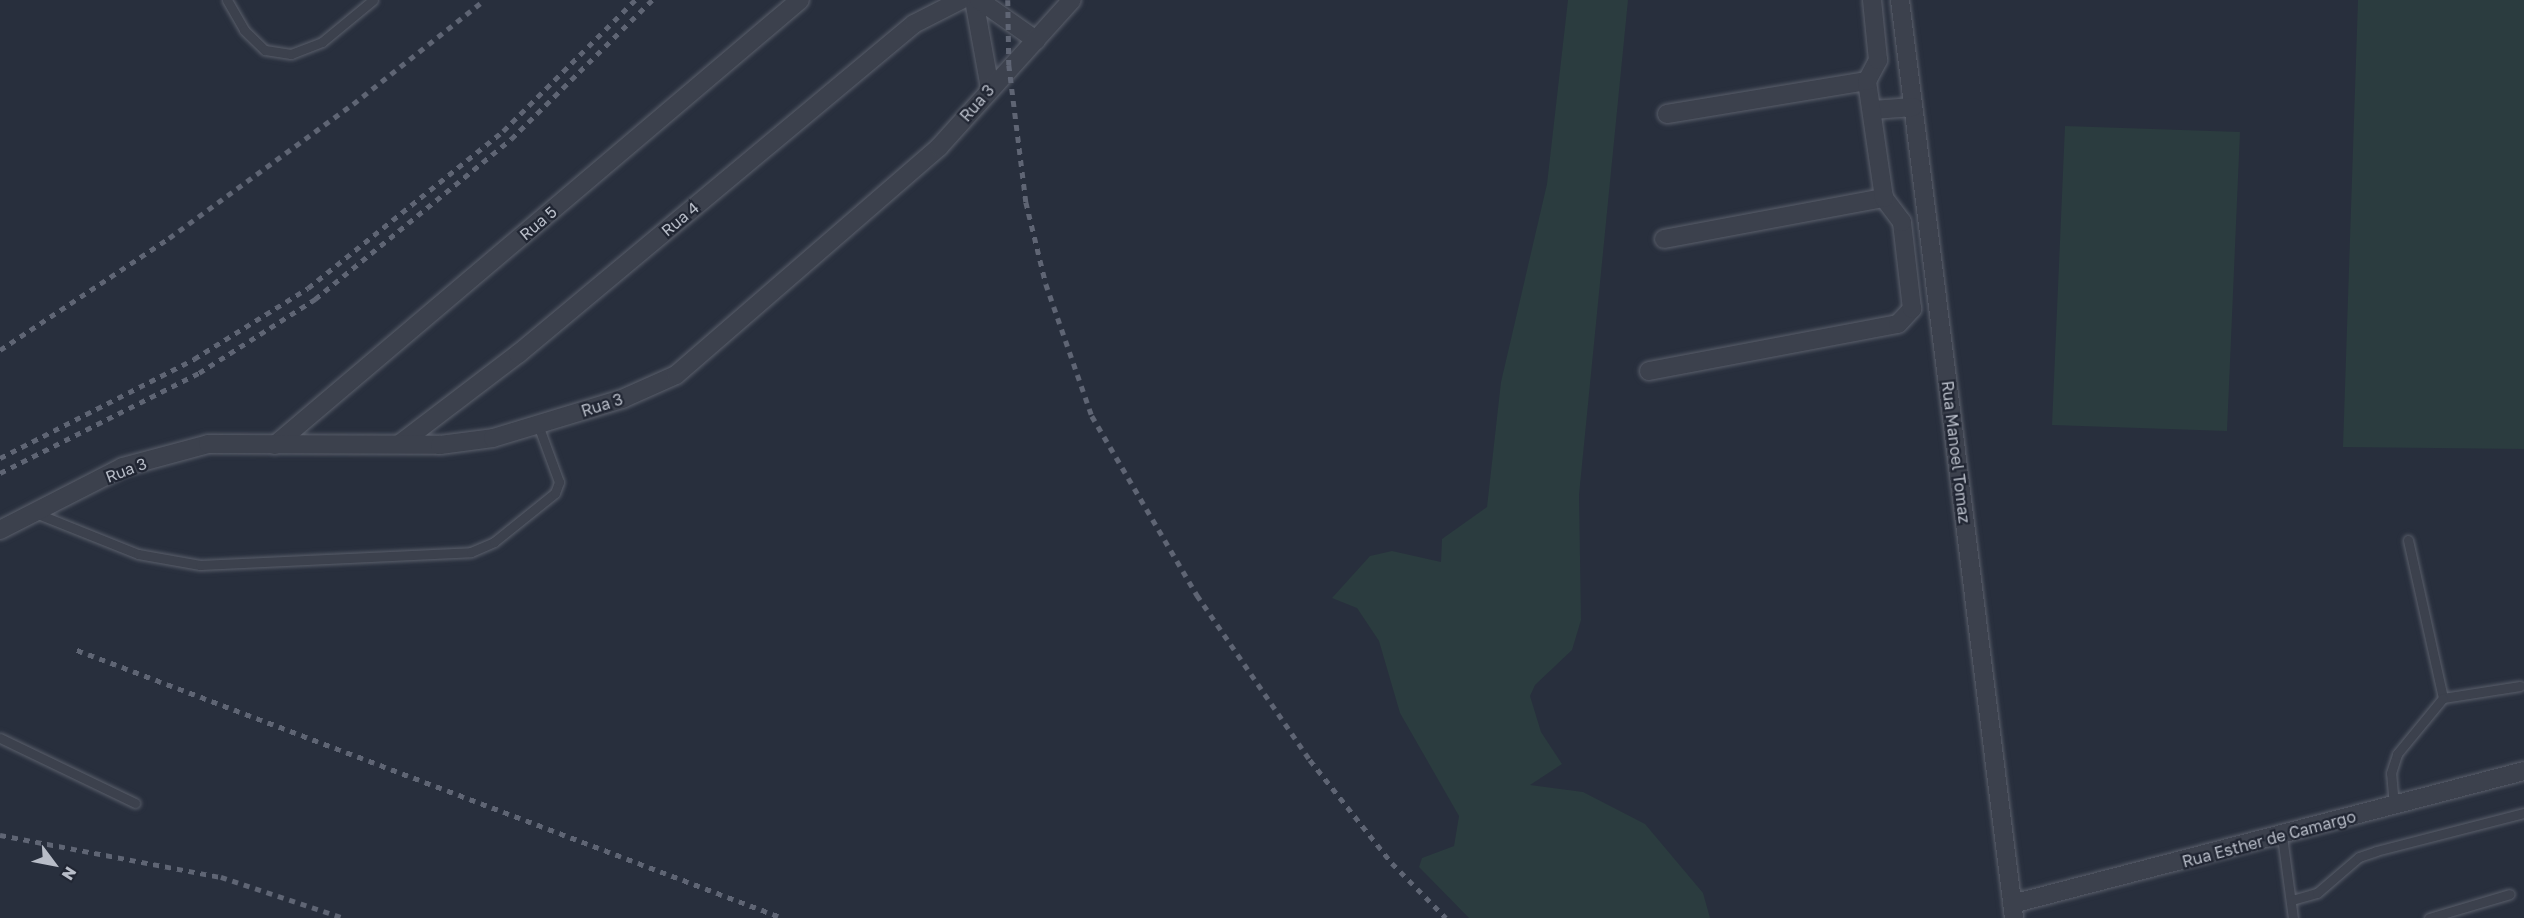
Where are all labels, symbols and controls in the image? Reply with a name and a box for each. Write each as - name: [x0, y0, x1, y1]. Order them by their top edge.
- street label: Rua 3: [956, 81, 998, 125]
- street label: Rua 4: [657, 198, 703, 240]
- street label: Rua 5: [516, 202, 560, 244]
- street label: Rua Manoel Tomaz: [1938, 380, 1974, 524]
- street label: Rua 3: [579, 389, 625, 421]
- street label: Rua 3: [103, 453, 149, 487]
- street label: Rua Esther de Camargo: [2180, 807, 2358, 871]
- north arrow: [24, 834, 84, 894]
- text: N: [58, 863, 81, 884]

